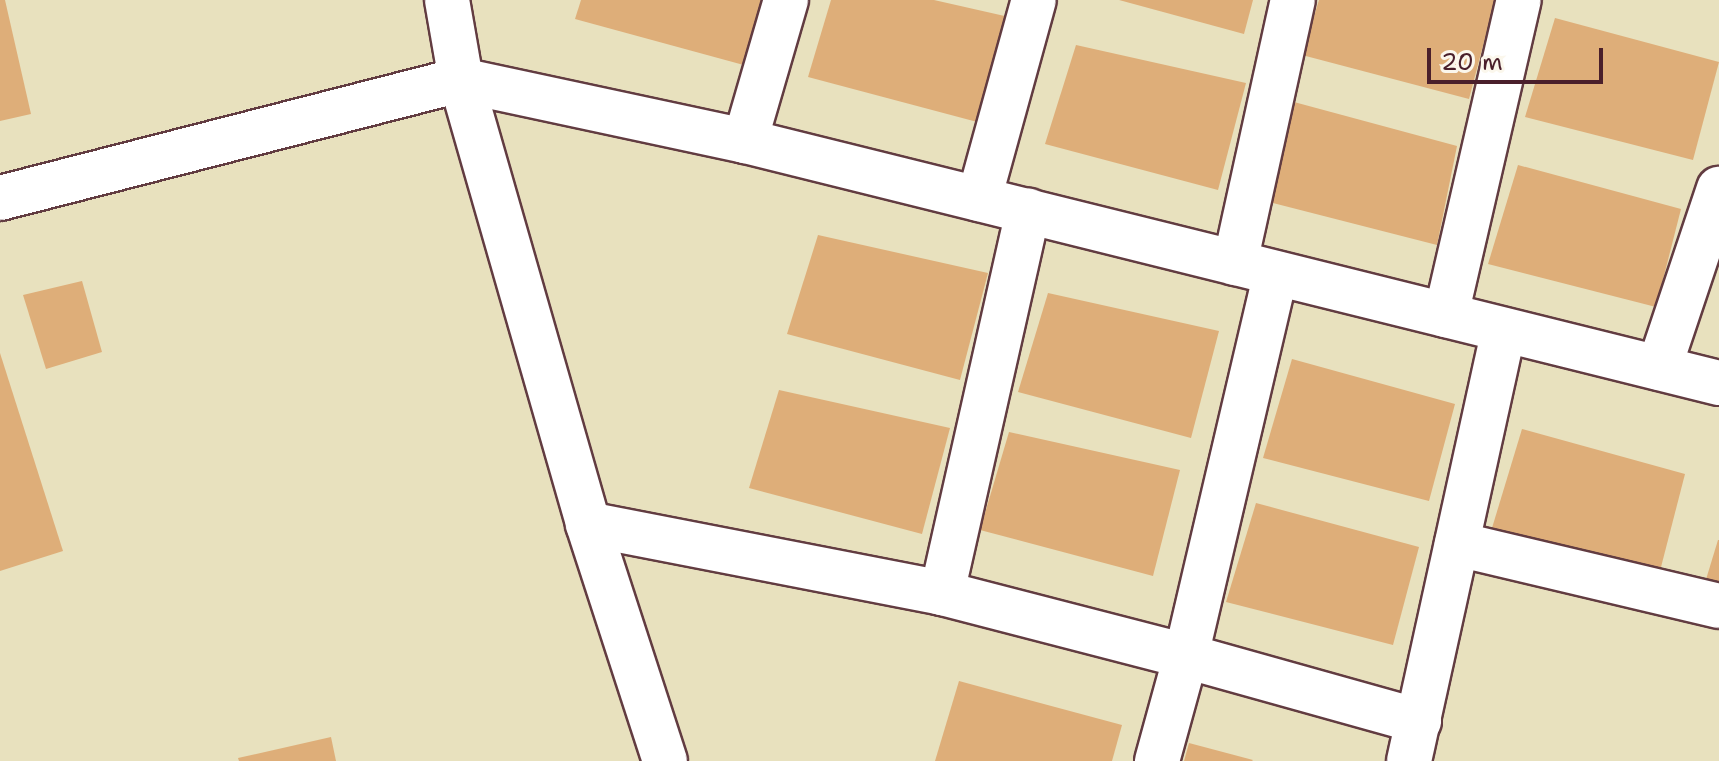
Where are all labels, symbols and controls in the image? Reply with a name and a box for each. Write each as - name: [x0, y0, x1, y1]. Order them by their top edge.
- scale bar: [1431, 32, 1607, 82]
- text: 20 m: [1441, 46, 1503, 78]

